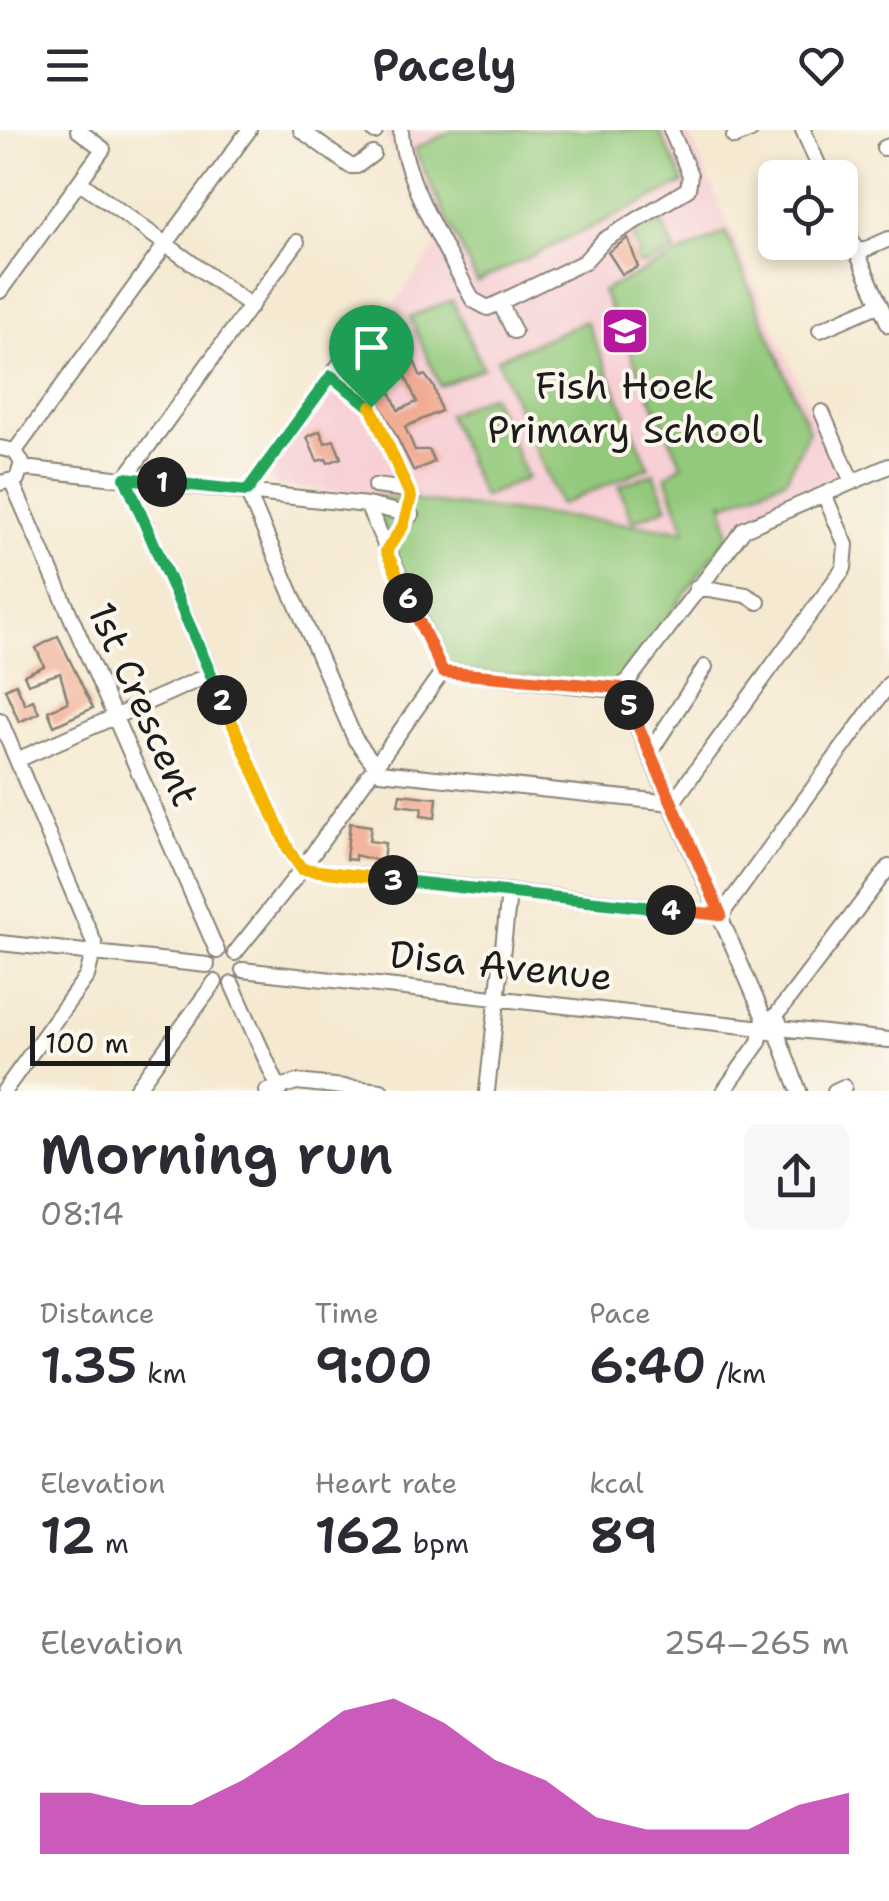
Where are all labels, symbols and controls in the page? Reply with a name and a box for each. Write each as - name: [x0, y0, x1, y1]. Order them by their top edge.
- text: Pacely: [372, 35, 517, 95]
- icon: menu: [40, 38, 95, 93]
- icon: heart: [794, 38, 849, 93]
- map controls: [758, 160, 858, 260]
- button: locate: [758, 160, 858, 260]
- pin: [329, 305, 414, 408]
- school or university icon: Fish Hoek Primary School: [599, 305, 651, 357]
- icon: arrive: [344, 320, 399, 375]
- place label: Fish Hoek Primary School: [487, 360, 763, 455]
- pin: 1: [137, 457, 187, 507]
- text: 1: [156, 463, 168, 501]
- pin: 6: [383, 573, 433, 623]
- text: 6: [398, 579, 418, 617]
- street label: 1st Crescent: [76, 594, 212, 814]
- pin: 2: [197, 675, 247, 725]
- pin: 5: [604, 680, 654, 730]
- text: 2: [212, 681, 232, 719]
- text: 5: [620, 686, 638, 724]
- pin: 3: [368, 855, 418, 905]
- text: 3: [383, 861, 403, 899]
- pin: 4: [646, 885, 696, 935]
- text: 4: [661, 891, 681, 929]
- street label: Disa Avenue: [387, 928, 615, 1002]
- scale bar: [30, 1021, 170, 1066]
- text: 100 m: [45, 1024, 129, 1062]
- text: Morning run: [40, 1117, 393, 1191]
- button: share: [744, 1124, 849, 1229]
- text: 08:14: [40, 1192, 124, 1235]
- text: Distance: [40, 1294, 155, 1332]
- text: Time: [315, 1294, 379, 1332]
- text: Pace: [589, 1294, 651, 1332]
- text: 1.35: [40, 1332, 137, 1399]
- text: 9:00: [315, 1332, 433, 1399]
- text: 6:40: [589, 1332, 707, 1399]
- text: km: [137, 1354, 187, 1392]
- text: /km: [707, 1354, 766, 1392]
- text: Elevation: [40, 1464, 165, 1502]
- text: Heart rate: [315, 1464, 457, 1502]
- text: kcal: [589, 1464, 644, 1502]
- text: 12: [40, 1502, 95, 1569]
- text: 162: [315, 1502, 403, 1569]
- text: 89: [589, 1502, 658, 1569]
- text: m: [95, 1524, 129, 1562]
- text: bpm: [403, 1524, 469, 1562]
- text: Elevation: [40, 1621, 183, 1664]
- text: 254–265 m: [663, 1621, 849, 1664]

